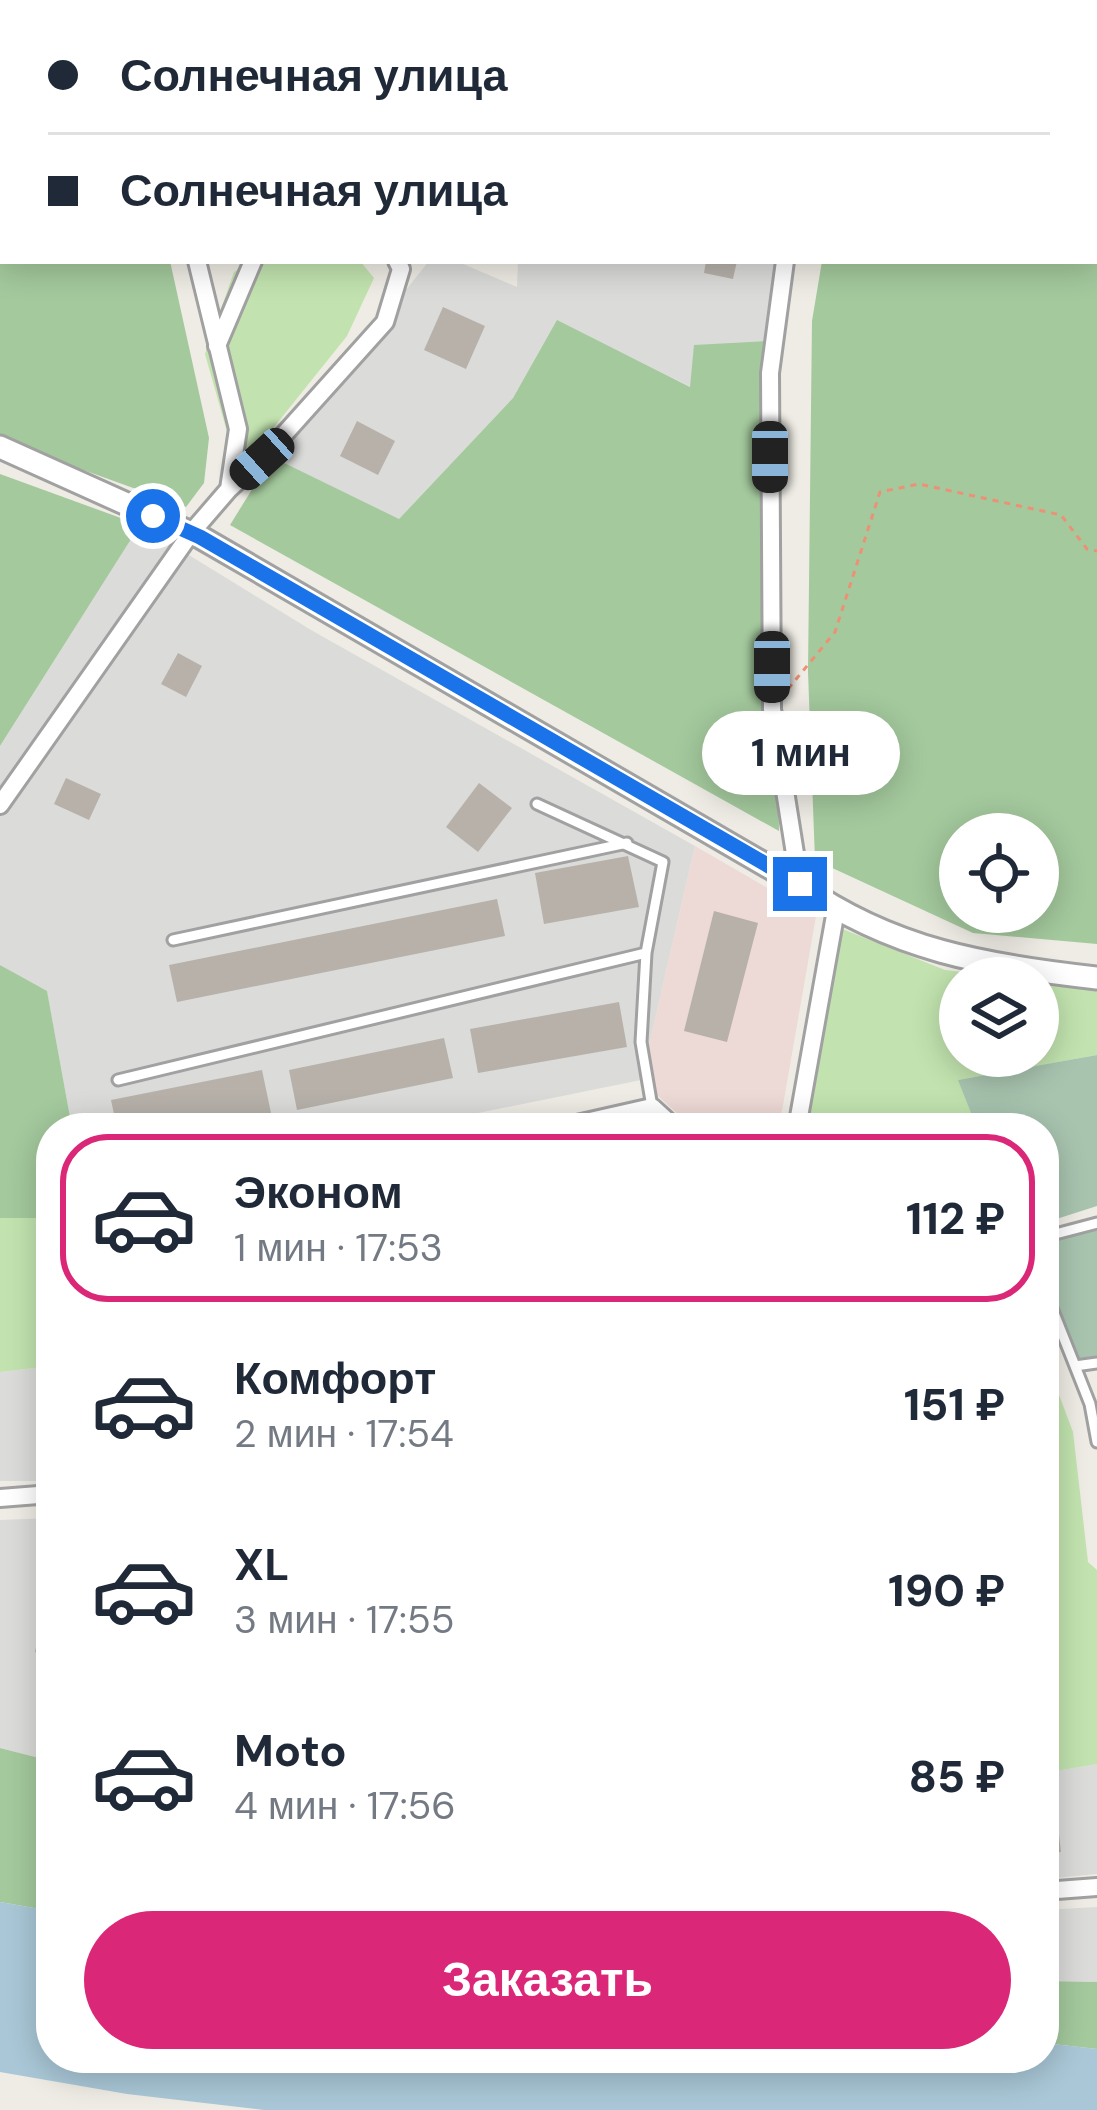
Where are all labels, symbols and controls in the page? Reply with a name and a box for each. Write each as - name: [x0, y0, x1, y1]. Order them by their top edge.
- text: Солнечная улица: [120, 46, 508, 105]
- text: Солнечная улица: [120, 161, 508, 220]
- car: [752, 421, 788, 493]
- car: [223, 422, 301, 496]
- route start: [126, 489, 180, 543]
- car: [754, 631, 790, 703]
- callout: 1 мин: [701, 710, 899, 794]
- text: 1 мин: [751, 727, 851, 778]
- map controls: [939, 813, 1059, 1077]
- button: locate: [939, 813, 1059, 933]
- route end: [773, 857, 827, 911]
- button: layers: [939, 957, 1059, 1077]
- text: Эконом: [234, 1163, 403, 1222]
- icon: car: [90, 1164, 198, 1272]
- text: 112 ₽: [906, 1189, 1005, 1248]
- text: 1 мин · 17:53: [234, 1222, 443, 1273]
- text: Комфорт: [234, 1349, 436, 1408]
- icon: car: [90, 1350, 198, 1458]
- text: 151 ₽: [904, 1375, 1005, 1434]
- text: 2 мин · 17:54: [234, 1408, 454, 1459]
- text: XL: [234, 1535, 289, 1594]
- icon: car: [90, 1536, 198, 1644]
- text: 190 ₽: [888, 1561, 1005, 1620]
- text: 3 мин · 17:55: [234, 1594, 454, 1645]
- text: Moto: [234, 1721, 347, 1780]
- icon: car: [90, 1722, 198, 1830]
- text: 85 ₽: [908, 1747, 1005, 1806]
- text: 4 мин · 17:56: [234, 1780, 456, 1831]
- button: Заказать: [84, 1911, 1011, 2049]

